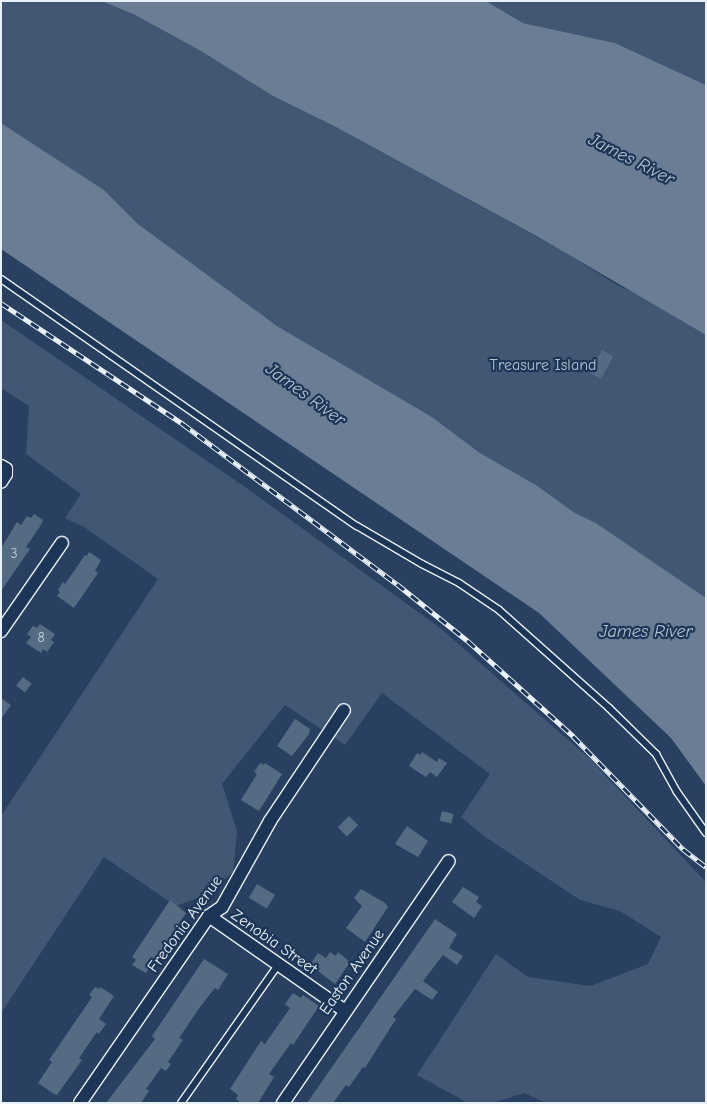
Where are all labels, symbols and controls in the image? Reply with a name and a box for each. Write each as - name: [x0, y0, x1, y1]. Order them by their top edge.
- water label: James River: [584, 129, 678, 191]
- park label: Treasure Island: [490, 355, 596, 375]
- water label: James River: [261, 359, 349, 431]
- house number: 3: [10, 546, 18, 562]
- water label: James River: [599, 621, 693, 643]
- house number: 8: [37, 630, 45, 646]
- street label: Fredonia Avenue: [143, 872, 227, 976]
- street label: Zenobia Street: [227, 905, 321, 979]
- street label: Easton Avenue: [315, 926, 389, 1018]

